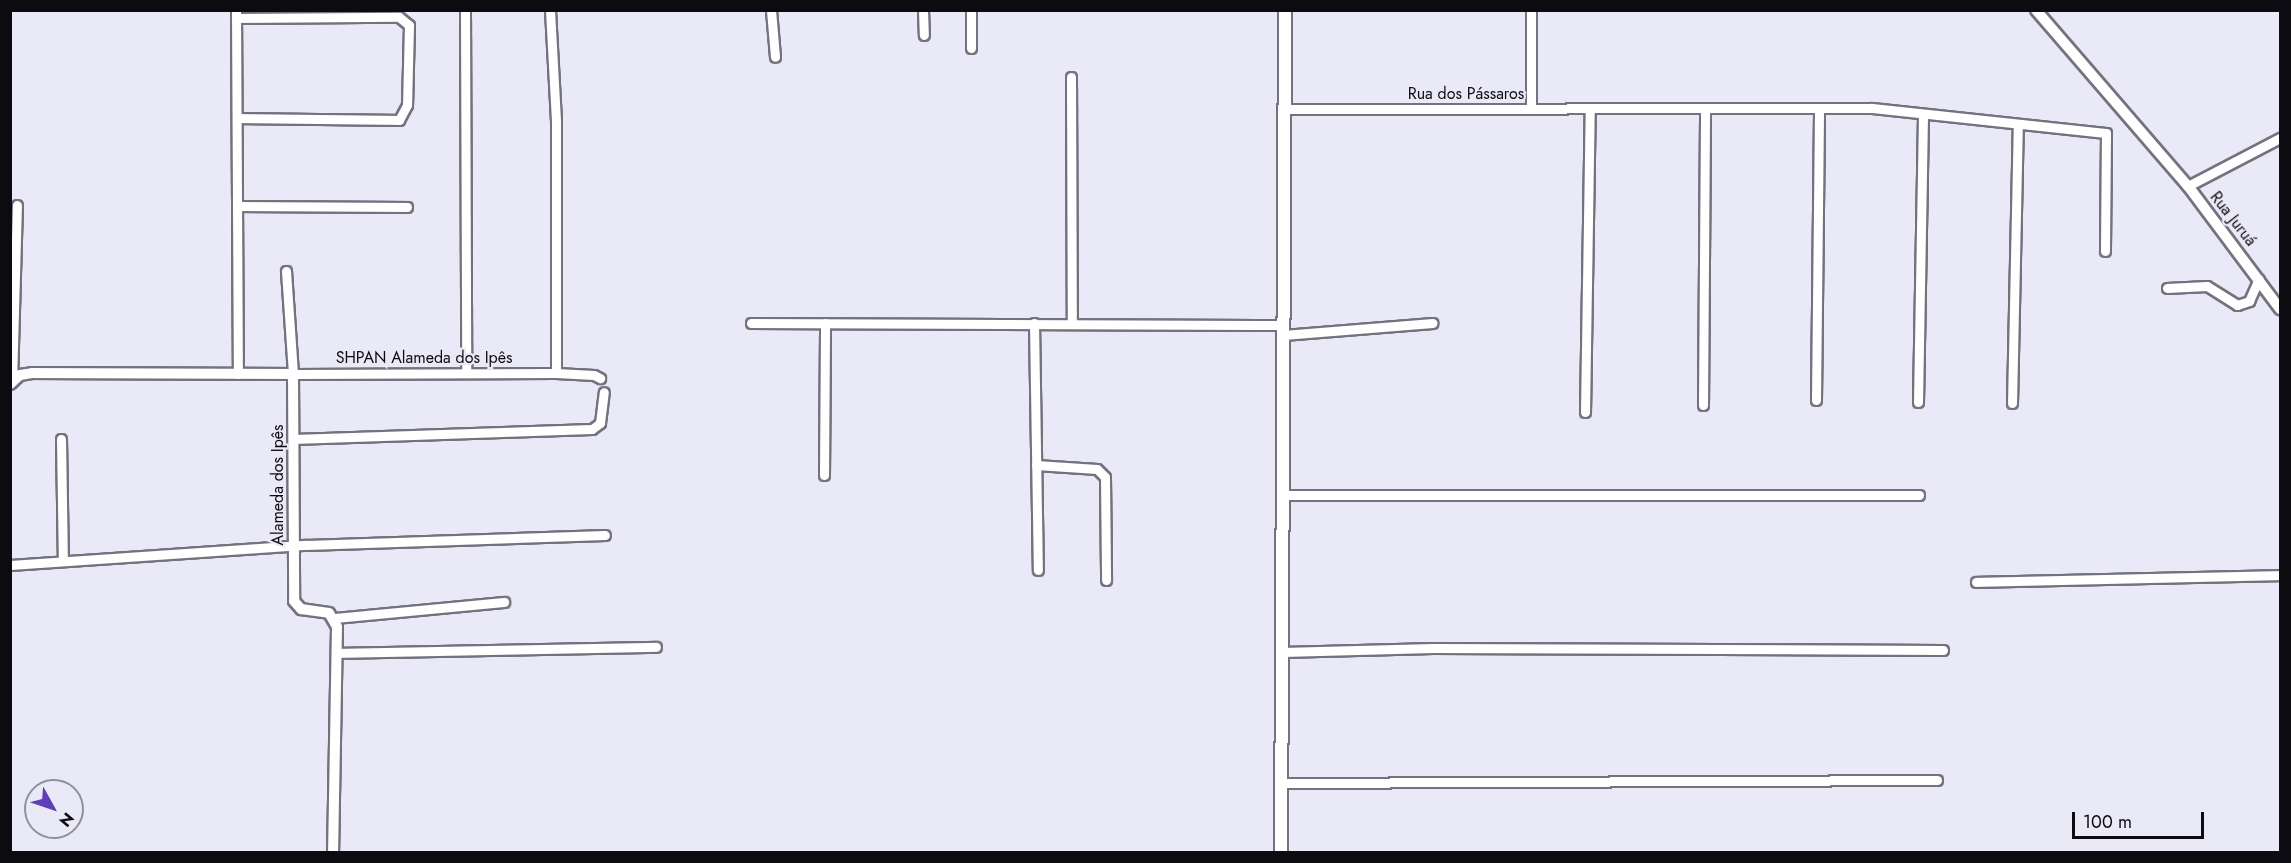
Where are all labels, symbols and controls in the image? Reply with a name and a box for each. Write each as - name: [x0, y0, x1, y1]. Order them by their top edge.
- street label: Rua dos Pássaros: [1408, 84, 1524, 104]
- street label: Rua Juruá: [2206, 188, 2260, 250]
- street label: SHPAN Alameda dos Ipês: [336, 348, 512, 368]
- street label: Alameda dos Ipês: [268, 424, 288, 546]
- north arrow: [24, 779, 84, 839]
- scale bar: [2075, 800, 2207, 838]
- text: N: [54, 807, 80, 832]
- text: 100 m: [2083, 809, 2132, 835]

